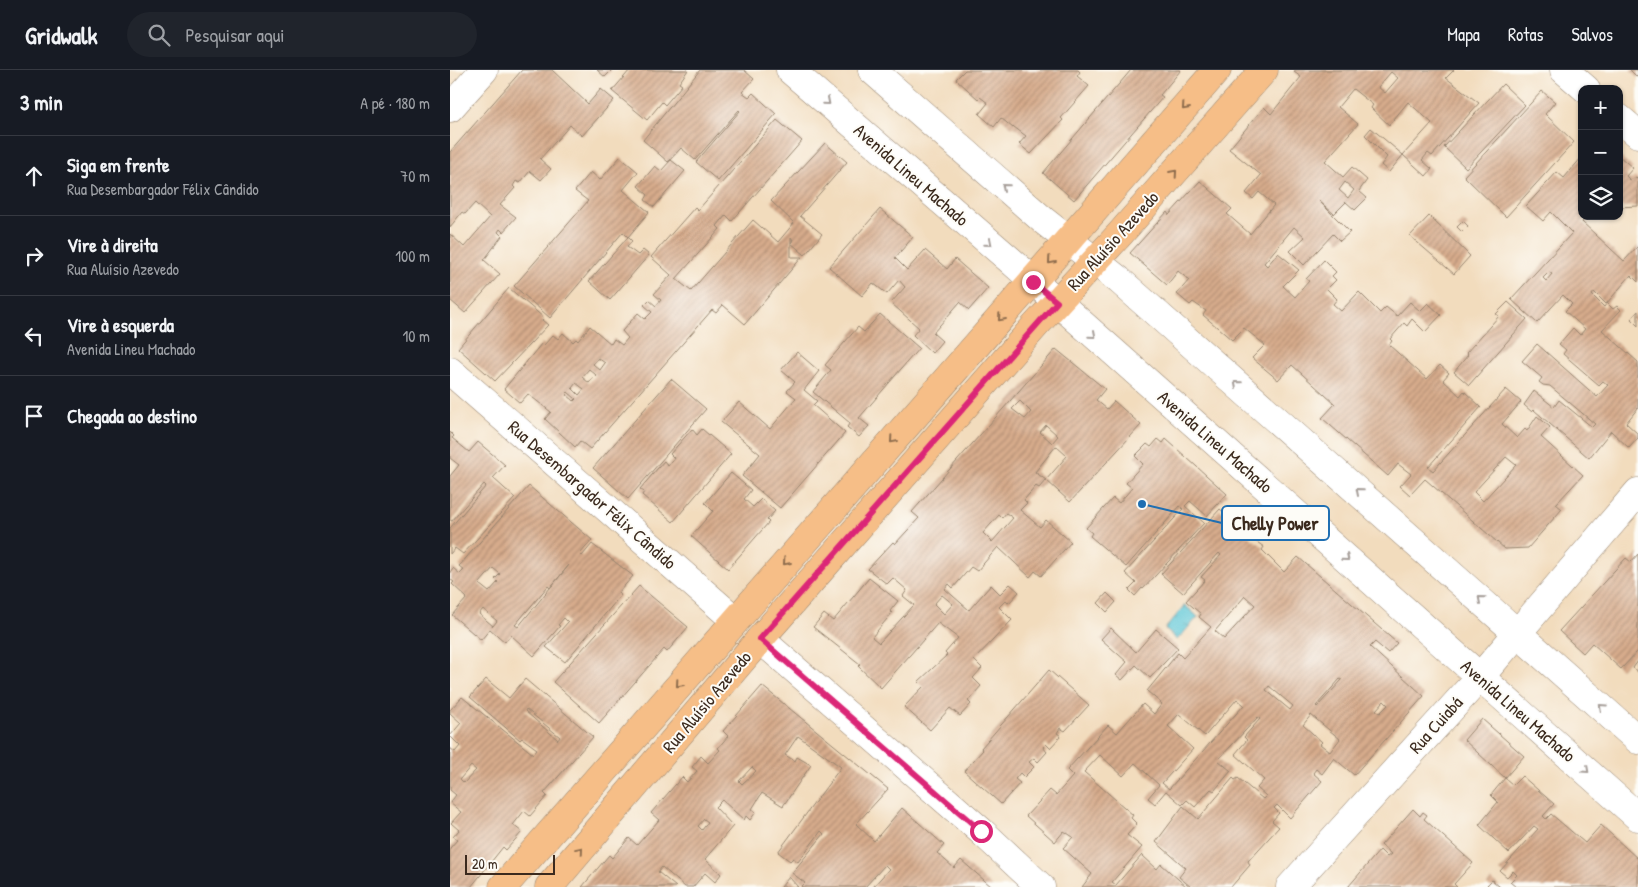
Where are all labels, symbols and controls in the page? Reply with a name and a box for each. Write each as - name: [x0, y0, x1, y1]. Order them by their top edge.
- search box: [127, 12, 477, 57]
- text: Gridwalk: [25, 19, 97, 51]
- icon: search: [145, 21, 173, 49]
- text: Pesquisar aqui: [185, 22, 285, 48]
- text: Mapa: [1447, 22, 1480, 47]
- text: Rotas: [1508, 22, 1544, 47]
- text: Salvos: [1572, 22, 1613, 47]
- map controls: [1578, 85, 1623, 220]
- button: +: [1578, 85, 1623, 130]
- text: 3 min: [20, 88, 63, 117]
- text: A pé · 180 m: [360, 92, 430, 114]
- one-way arrow: [821, 96, 830, 105]
- one-way arrow: [1182, 101, 1191, 110]
- street label: Avenida Lineu Machado: [849, 118, 974, 231]
- button: −: [1578, 130, 1623, 175]
- text: Siga em frente: [67, 152, 170, 178]
- icon: ahead: [20, 162, 48, 190]
- text: 70 m: [400, 165, 430, 187]
- one-way arrow: [1168, 169, 1177, 178]
- button: layers: [1578, 175, 1623, 220]
- text: Rua Desembargador Félix Cândido: [67, 178, 259, 200]
- one-way arrow: [1002, 184, 1011, 193]
- street label: Rua Aluísio Azevedo: [1061, 185, 1164, 296]
- text: Vire à direita: [67, 232, 158, 258]
- one-way arrow: [984, 237, 993, 246]
- icon: right: [20, 242, 48, 270]
- text: 100 m: [395, 245, 430, 267]
- one-way arrow: [1048, 256, 1057, 265]
- text: Rua Aluísio Azevedo: [67, 258, 179, 280]
- route end: [1022, 271, 1045, 294]
- text: Vire à esquerda: [67, 312, 174, 338]
- one-way arrow: [998, 313, 1007, 322]
- icon: left: [20, 322, 48, 350]
- text: 10 m: [402, 325, 430, 347]
- one-way arrow: [1087, 329, 1096, 338]
- text: Avenida Lineu Machado: [67, 338, 195, 360]
- one-way arrow: [1233, 381, 1242, 390]
- street label: Avenida Lineu Machado: [1153, 385, 1278, 498]
- icon: arrive: [20, 402, 48, 430]
- text: Chegada ao destino: [67, 403, 197, 429]
- street label: Rua Desembargador Félix Cândido: [503, 414, 682, 575]
- one-way arrow: [890, 435, 899, 444]
- one-way arrow: [1355, 488, 1364, 497]
- callout: Chelly Power: [1222, 506, 1329, 540]
- text: Chelly Power: [1231, 510, 1319, 537]
- one-way arrow: [1340, 553, 1349, 561]
- one-way arrow: [783, 556, 792, 565]
- one-way arrow: [1477, 596, 1486, 605]
- street label: Rua Aluísio Azevedo: [657, 645, 757, 758]
- street label: Avenida Lineu Machado: [1456, 654, 1581, 767]
- one-way arrow: [676, 679, 685, 688]
- street label: Rua Cuiabá: [1403, 691, 1468, 759]
- one-way arrow: [1598, 704, 1607, 713]
- one-way arrow: [1580, 764, 1589, 773]
- route start: [970, 820, 993, 843]
- one-way arrow: [575, 847, 583, 856]
- scale bar: [465, 852, 555, 875]
- text: 20 m: [472, 854, 498, 873]

